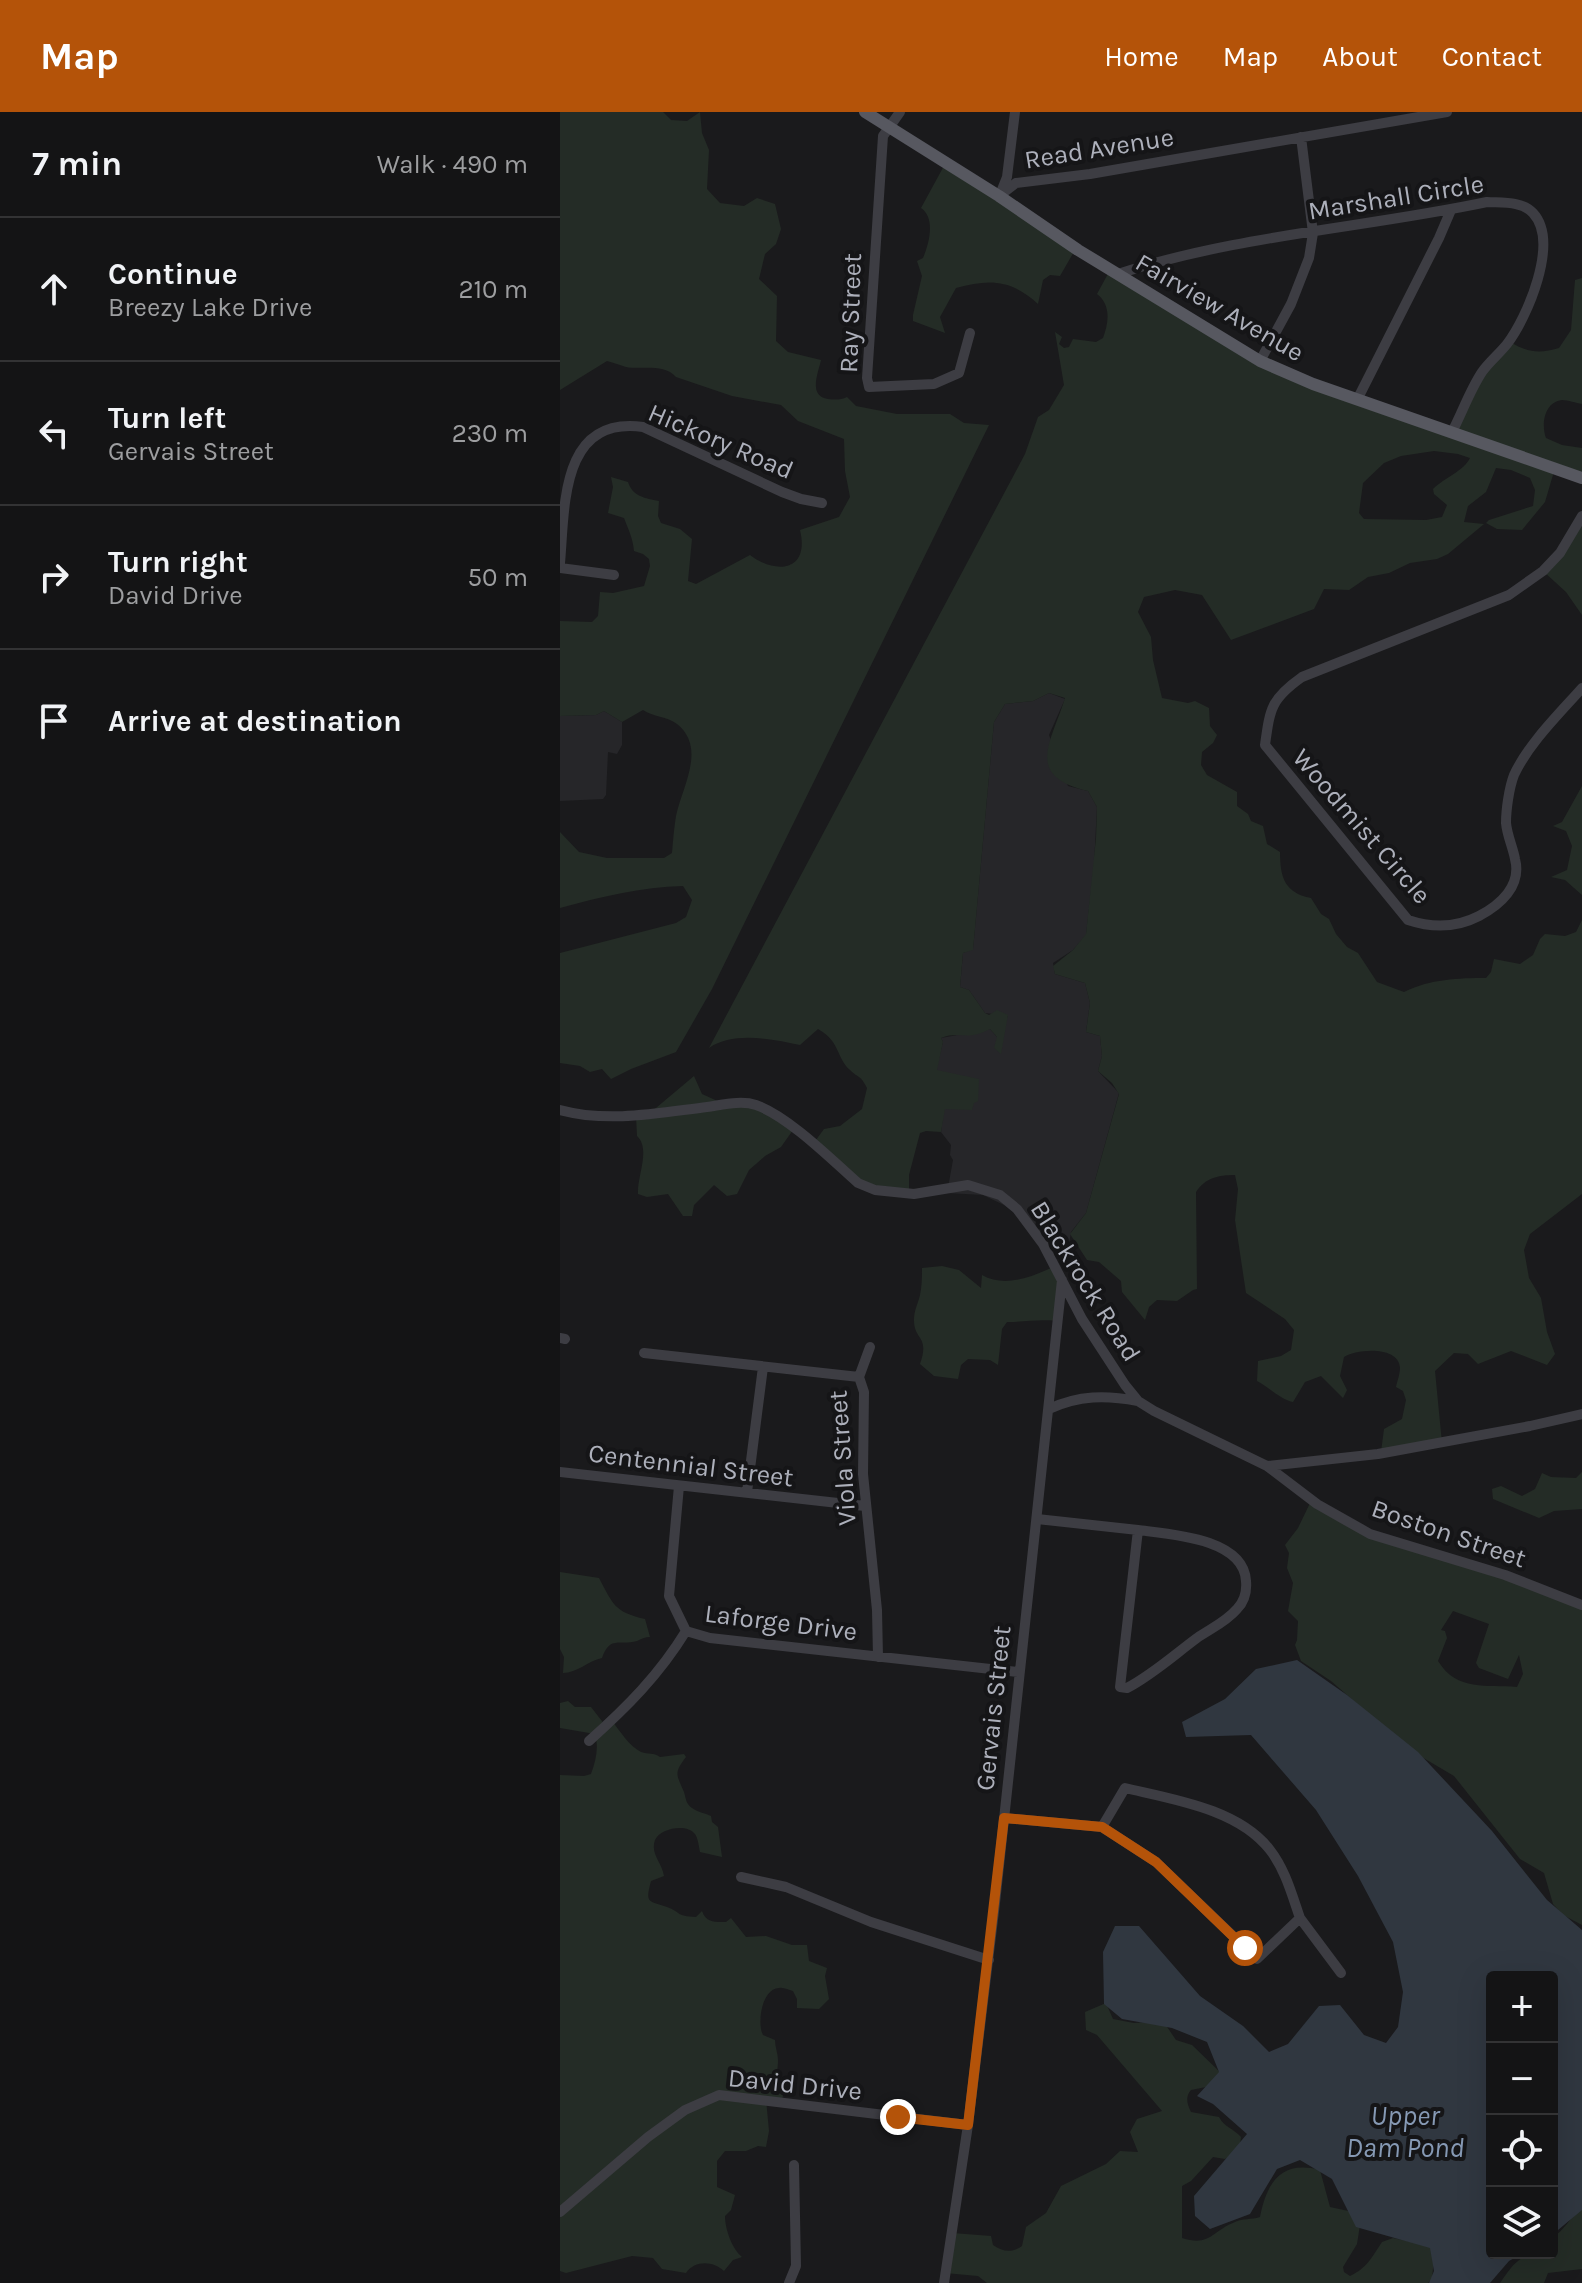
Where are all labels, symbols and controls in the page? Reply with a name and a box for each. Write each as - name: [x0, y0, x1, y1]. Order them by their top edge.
- text: Map: [40, 34, 119, 79]
- text: Home: [1104, 40, 1179, 73]
- text: Map: [1223, 40, 1278, 73]
- text: About: [1322, 40, 1398, 73]
- text: Contact: [1442, 40, 1542, 73]
- street label: Read Avenue: [1022, 121, 1176, 176]
- text: 7 min: [32, 144, 122, 184]
- text: Walk · 490 m: [377, 149, 528, 180]
- street label: Marshall Circle: [1306, 168, 1486, 227]
- street label: Fairview Avenue: [1130, 247, 1309, 368]
- street label: Ray Street: [833, 252, 868, 373]
- text: Continue: [108, 256, 238, 292]
- icon: ahead: [32, 267, 76, 311]
- text: 210 m: [458, 274, 528, 305]
- text: Breezy Lake Drive: [108, 292, 312, 323]
- street label: Hickory Road: [643, 397, 798, 486]
- text: Turn left: [108, 400, 226, 436]
- icon: left: [32, 411, 76, 455]
- text: 230 m: [452, 418, 528, 449]
- text: Gervais Street: [108, 436, 274, 467]
- text: Turn right: [108, 544, 248, 580]
- icon: right: [32, 555, 76, 599]
- text: 50 m: [467, 562, 528, 593]
- text: David Drive: [108, 580, 243, 611]
- icon: arrive: [32, 699, 76, 743]
- text: Arrive at destination: [108, 703, 402, 739]
- street label: Woodmist Circle: [1286, 743, 1437, 910]
- street label: Blackrock Road: [1024, 1195, 1147, 1367]
- street label: Viola Street: [822, 1389, 863, 1527]
- street label: Centennial Street: [587, 1438, 795, 1493]
- street label: Boston Street: [1368, 1493, 1530, 1574]
- street label: Laforge Drive: [703, 1598, 859, 1647]
- street label: Gervais Street: [969, 1624, 1018, 1792]
- route start: [1227, 1930, 1263, 1966]
- map controls: [1486, 1971, 1558, 2259]
- button: +: [1486, 1971, 1558, 2043]
- button: −: [1486, 2043, 1558, 2115]
- street label: David Drive: [726, 2062, 863, 2107]
- route end: [880, 2099, 916, 2135]
- water label: Upper Dam Pond: [1346, 2099, 1464, 2164]
- button: locate: [1486, 2115, 1558, 2187]
- button: layers: [1486, 2187, 1558, 2259]

